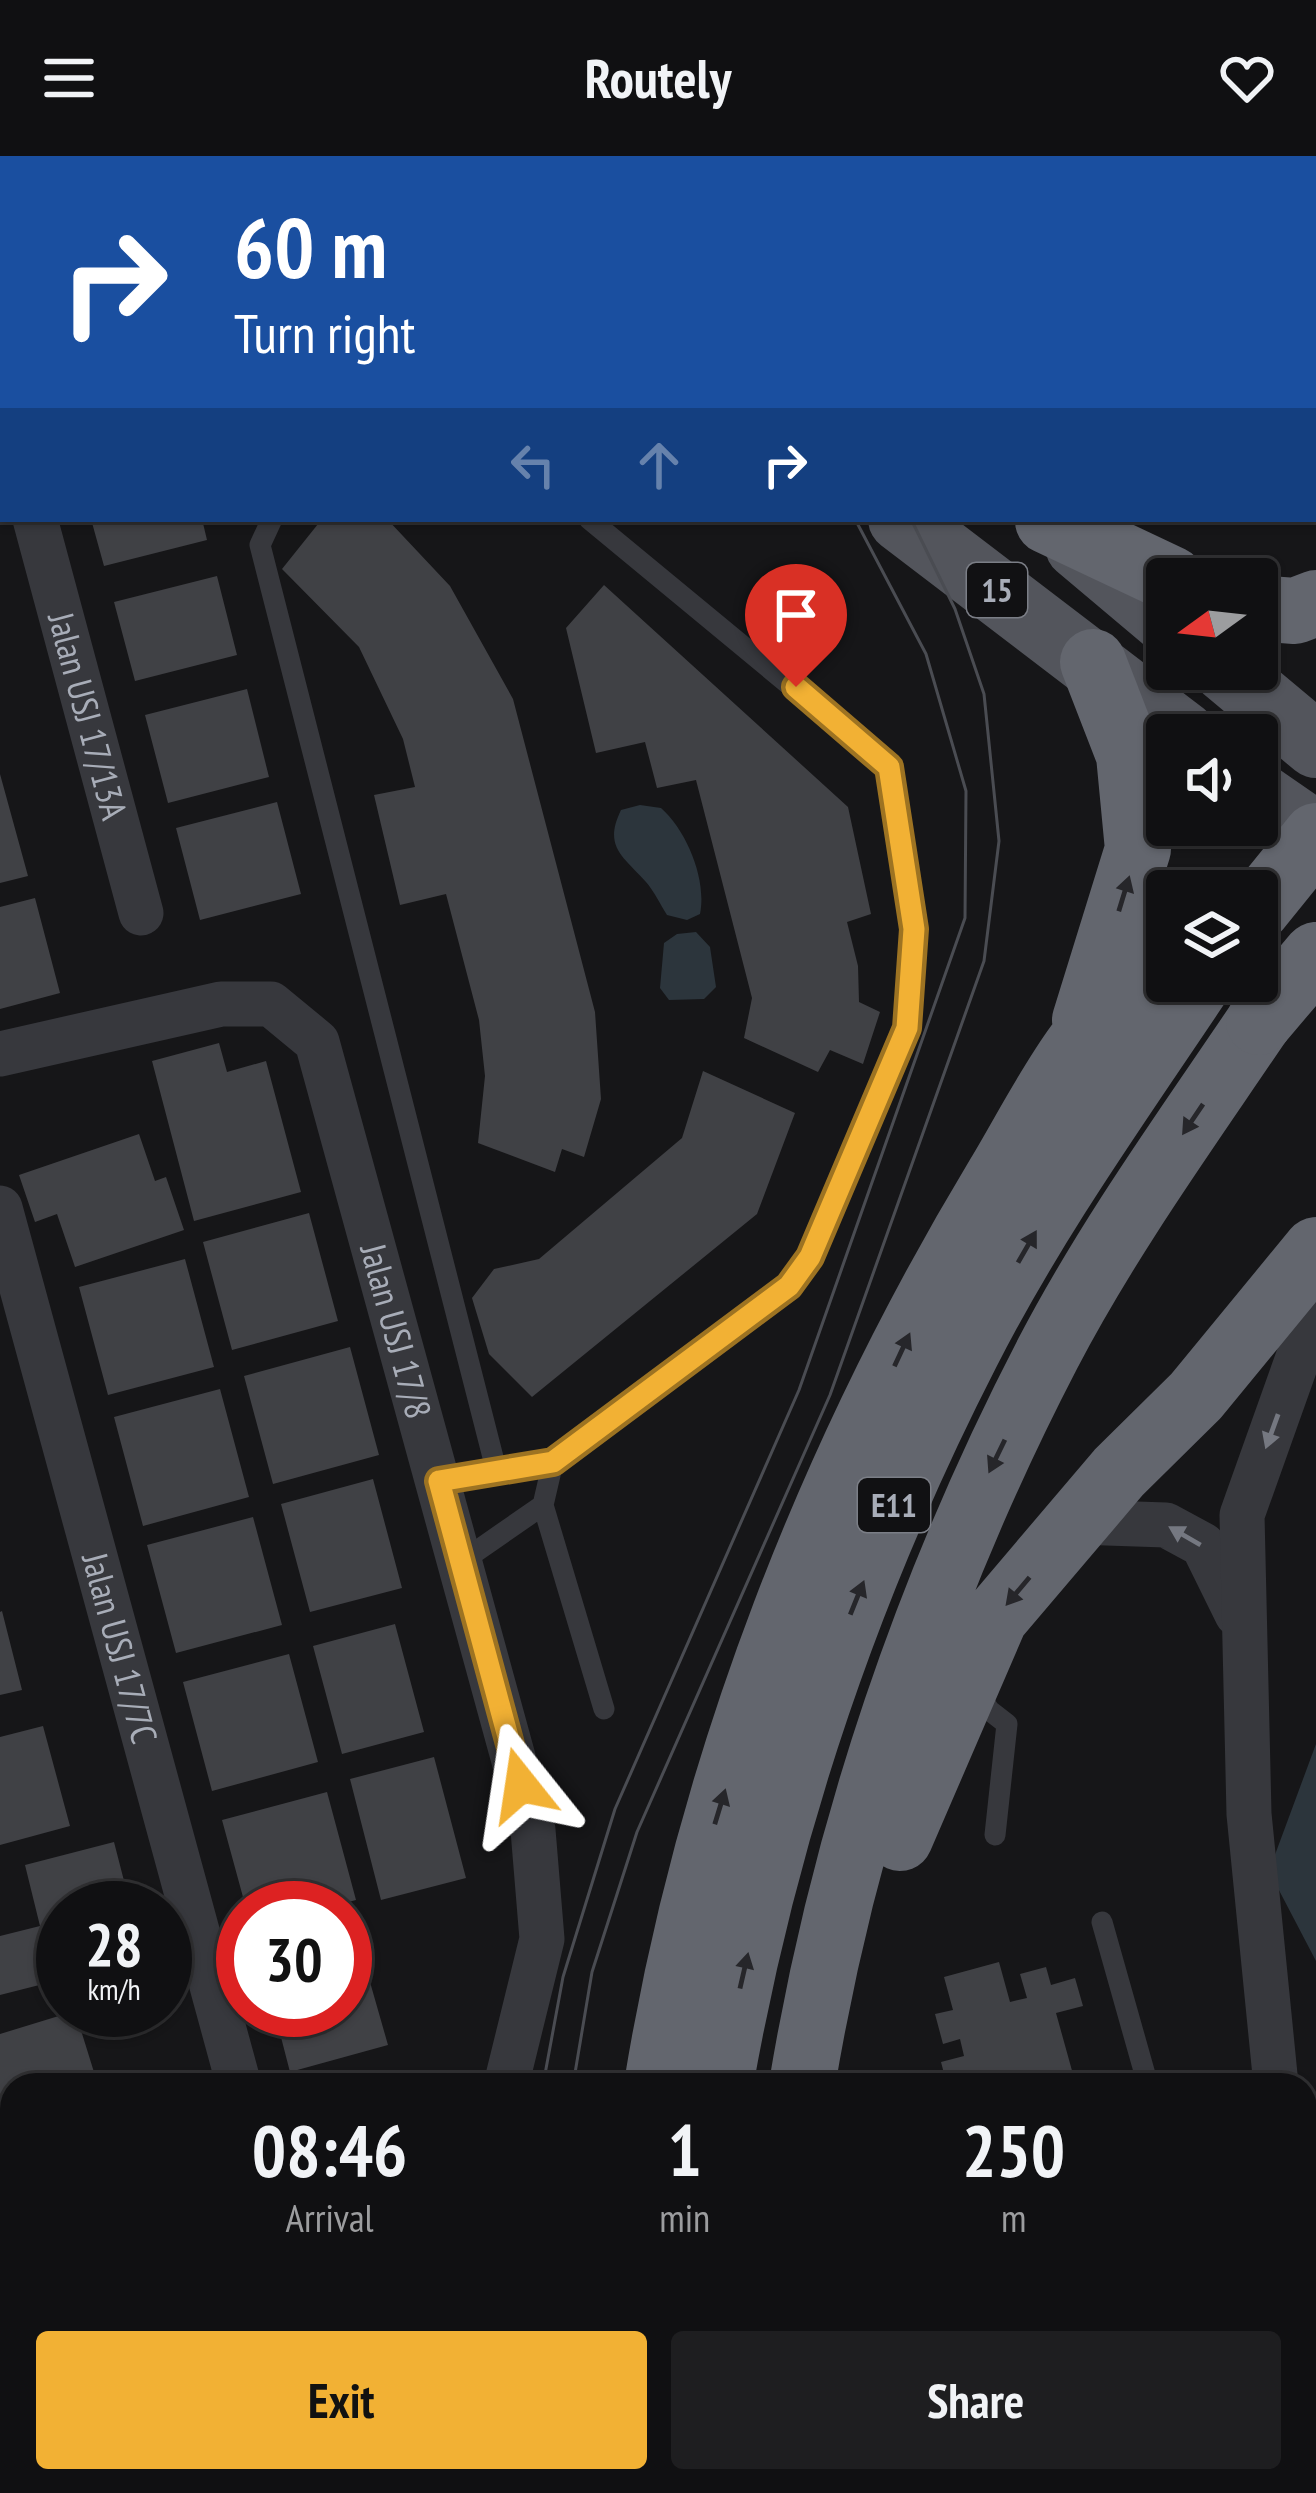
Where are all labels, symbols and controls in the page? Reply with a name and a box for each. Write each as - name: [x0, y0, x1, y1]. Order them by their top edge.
- text: Routely: [585, 43, 731, 113]
- icon: menu: [36, 45, 102, 111]
- icon: heart: [1214, 45, 1280, 111]
- text: 60 m: [234, 192, 387, 301]
- icon: right: [36, 204, 192, 360]
- text: Turn right: [234, 298, 415, 368]
- icon: left: [500, 432, 566, 498]
- icon: ahead: [626, 432, 692, 498]
- icon: right: [752, 432, 818, 498]
- north arrow: [1146, 558, 1278, 690]
- map controls: [1146, 558, 1278, 1002]
- road number: 15: [967, 563, 1027, 617]
- pin: [745, 564, 847, 687]
- icon: arrive: [763, 582, 829, 648]
- street label: Jalan USJ 17/13A: [38, 606, 139, 824]
- button: sound: [1146, 714, 1278, 846]
- button: layers: [1146, 870, 1278, 1002]
- one-way arrow: [1116, 875, 1135, 912]
- one-way arrow: [1183, 1103, 1205, 1136]
- one-way arrow: [1015, 1231, 1036, 1264]
- street label: Jalan USJ 17/8: [350, 1237, 443, 1424]
- one-way arrow: [892, 1332, 912, 1367]
- one-way arrow: [1262, 1413, 1280, 1449]
- one-way arrow: [988, 1439, 1008, 1473]
- road number: E11: [858, 1478, 930, 1532]
- one-way arrow: [1168, 1526, 1202, 1547]
- street label: Jalan USJ 17/7C: [72, 1546, 169, 1748]
- one-way arrow: [1005, 1576, 1032, 1606]
- one-way arrow: [848, 1579, 867, 1615]
- position arrow: [458, 1722, 584, 1848]
- one-way arrow: [712, 1788, 730, 1825]
- speed limit sign: 30: [216, 1881, 372, 2037]
- text: 28: [85, 1905, 143, 1983]
- one-way arrow: [735, 1951, 754, 1989]
- text: km/h: [87, 1969, 141, 2008]
- text: 08:46: [252, 2103, 408, 2196]
- text: 1: [668, 2103, 702, 2196]
- text: 250: [962, 2103, 1065, 2196]
- text: Arrival: [286, 2192, 374, 2243]
- text: min: [659, 2192, 710, 2243]
- text: m: [1001, 2192, 1026, 2243]
- button: Exit: [36, 2331, 647, 2469]
- button: Share: [671, 2331, 1281, 2469]

